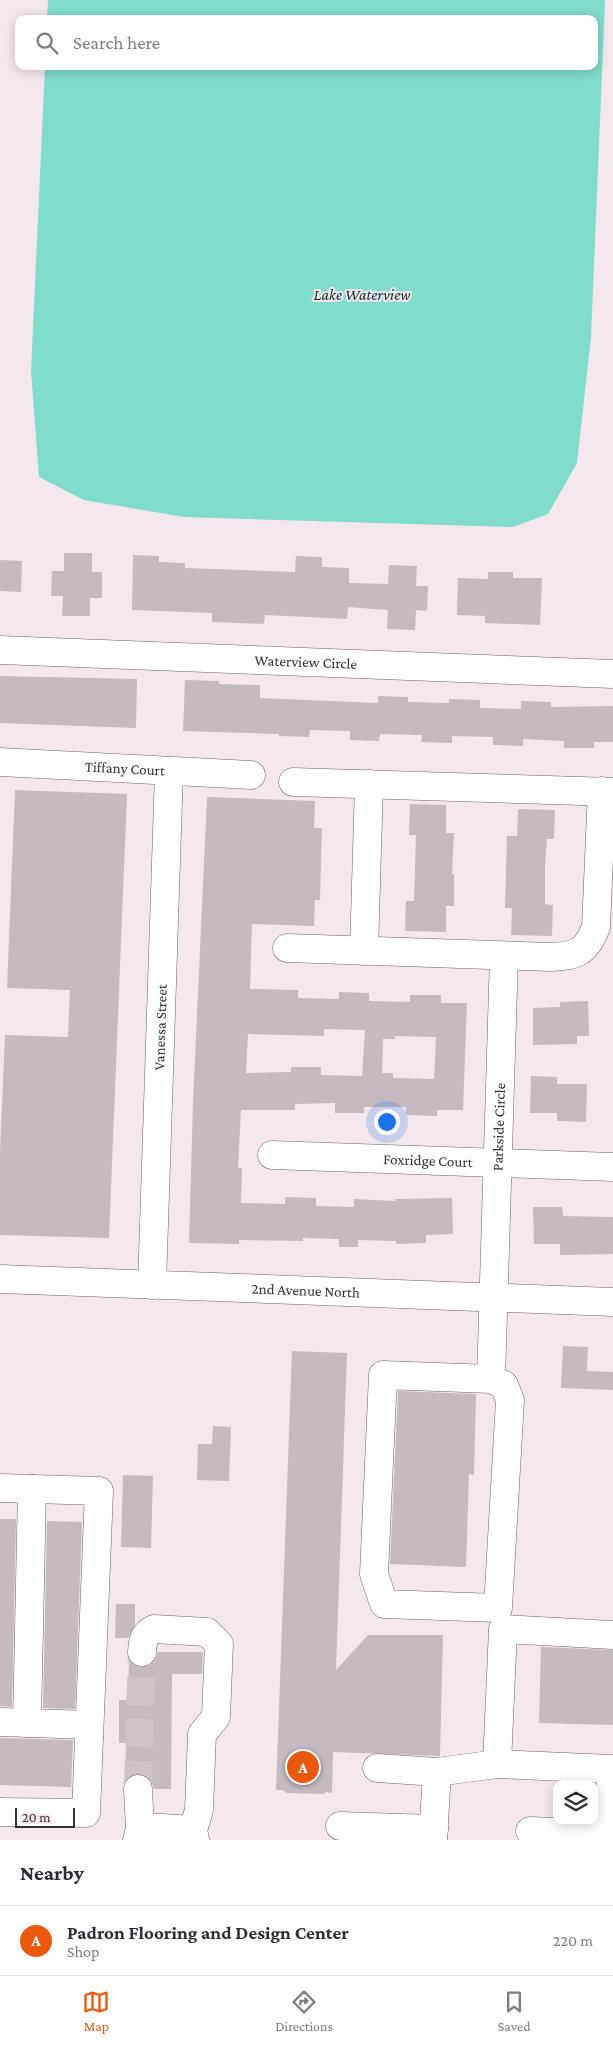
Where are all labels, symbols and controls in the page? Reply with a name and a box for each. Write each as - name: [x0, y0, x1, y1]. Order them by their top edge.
- search box: [15, 15, 598, 70]
- icon: search: [33, 29, 61, 57]
- text: Search here: [73, 32, 160, 53]
- water label: Lake Waterview: [314, 286, 410, 303]
- street label: Waterview Circle: [254, 652, 358, 672]
- street label: Tiffany Court: [84, 758, 166, 779]
- street label: Vanessa Street: [151, 983, 170, 1070]
- street label: Parkside Circle: [489, 1082, 508, 1171]
- your location: [374, 1109, 400, 1135]
- street label: Foxridge Court: [383, 1151, 474, 1170]
- street label: 2nd Avenue North: [251, 1280, 360, 1301]
- pin: A: [287, 1748, 319, 1786]
- map controls: [553, 1780, 598, 1825]
- button: layers: [553, 1780, 598, 1825]
- scale bar: [15, 1805, 75, 1828]
- text: 20 m: [22, 1809, 50, 1825]
- text: Nearby: [20, 1861, 84, 1885]
- text: Padron Flooring and Design Center: [67, 1922, 349, 1943]
- text: A: [31, 1932, 41, 1949]
- text: 220 m: [553, 1932, 593, 1949]
- text: Shop: [67, 1943, 99, 1960]
- tab: Map: [82, 1988, 110, 2034]
- tab: Directions: [275, 1988, 333, 2034]
- tab: Saved: [498, 1988, 531, 2034]

